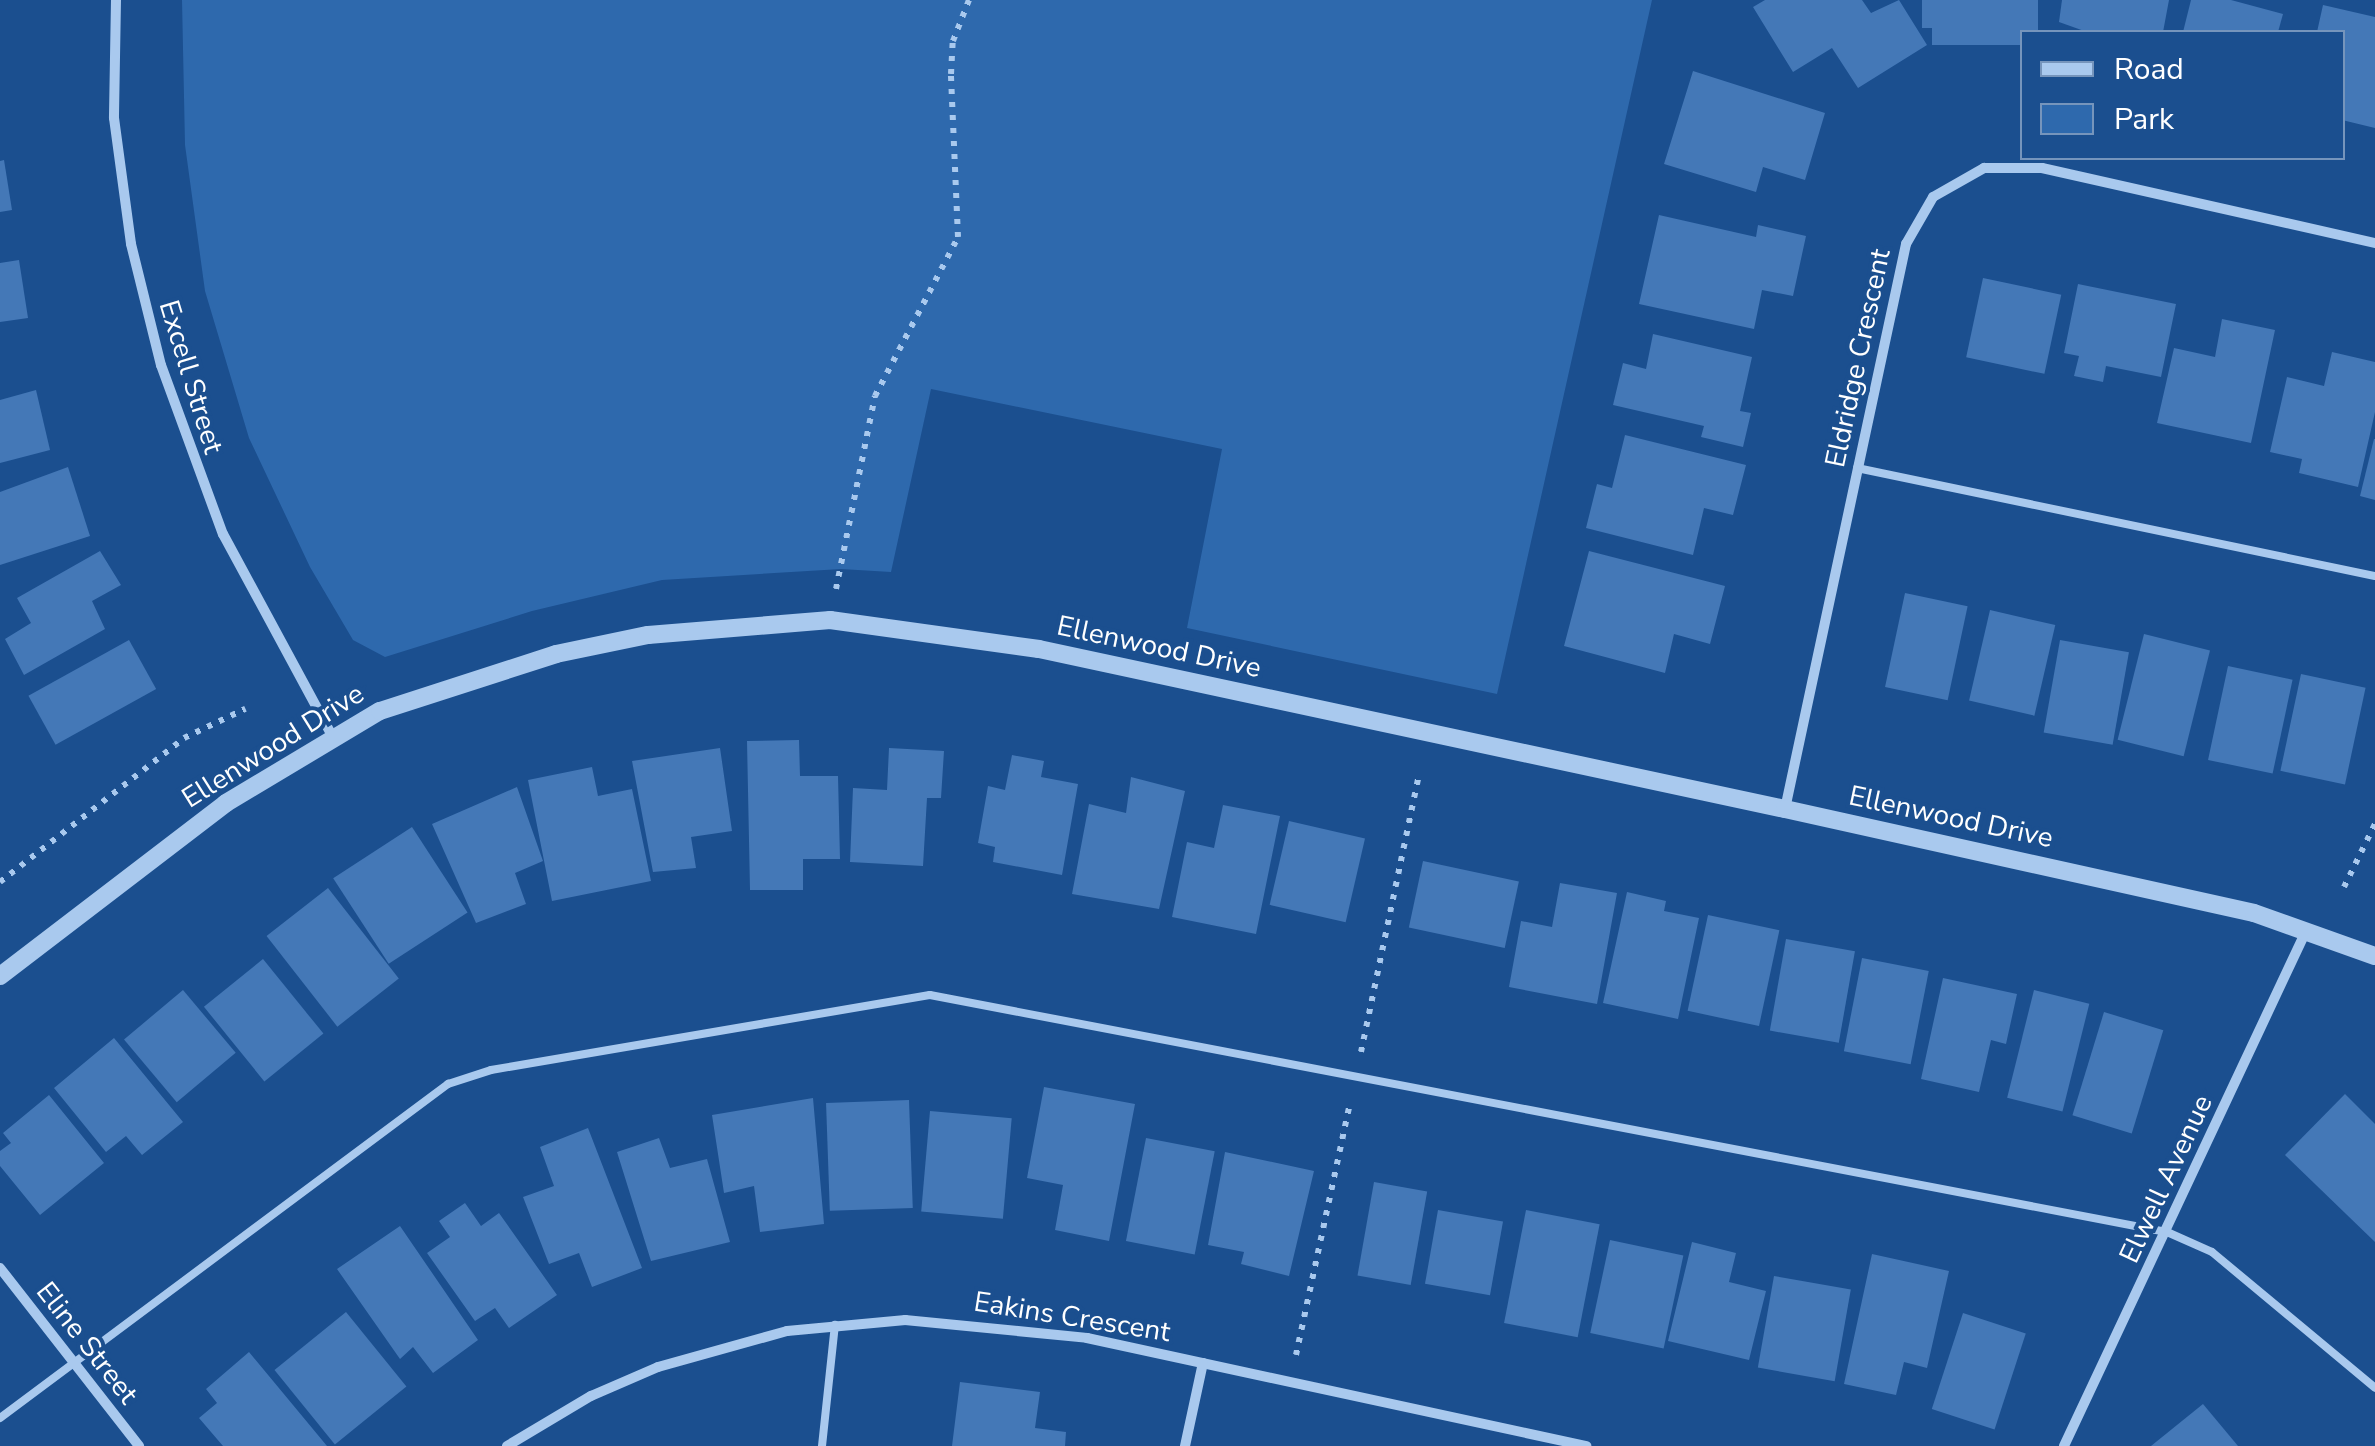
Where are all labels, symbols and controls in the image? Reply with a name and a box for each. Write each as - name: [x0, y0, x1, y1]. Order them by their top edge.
- legend: [2020, 30, 2345, 160]
- text: Road: [2114, 49, 2184, 90]
- text: Park: [2114, 99, 2174, 140]
- street label: Eldridge Crescent: [1818, 246, 1898, 470]
- street label: Excell Street: [152, 296, 230, 458]
- street label: Ellenwood Drive: [1054, 609, 1264, 685]
- street label: Ellenwood Drive: [176, 677, 370, 815]
- street label: Ellenwood Drive: [1846, 779, 2056, 855]
- street label: Elwell Avenue: [2112, 1090, 2220, 1268]
- street label: Eline Street: [29, 1275, 145, 1411]
- street label: Eakins Crescent: [971, 1285, 1173, 1349]

